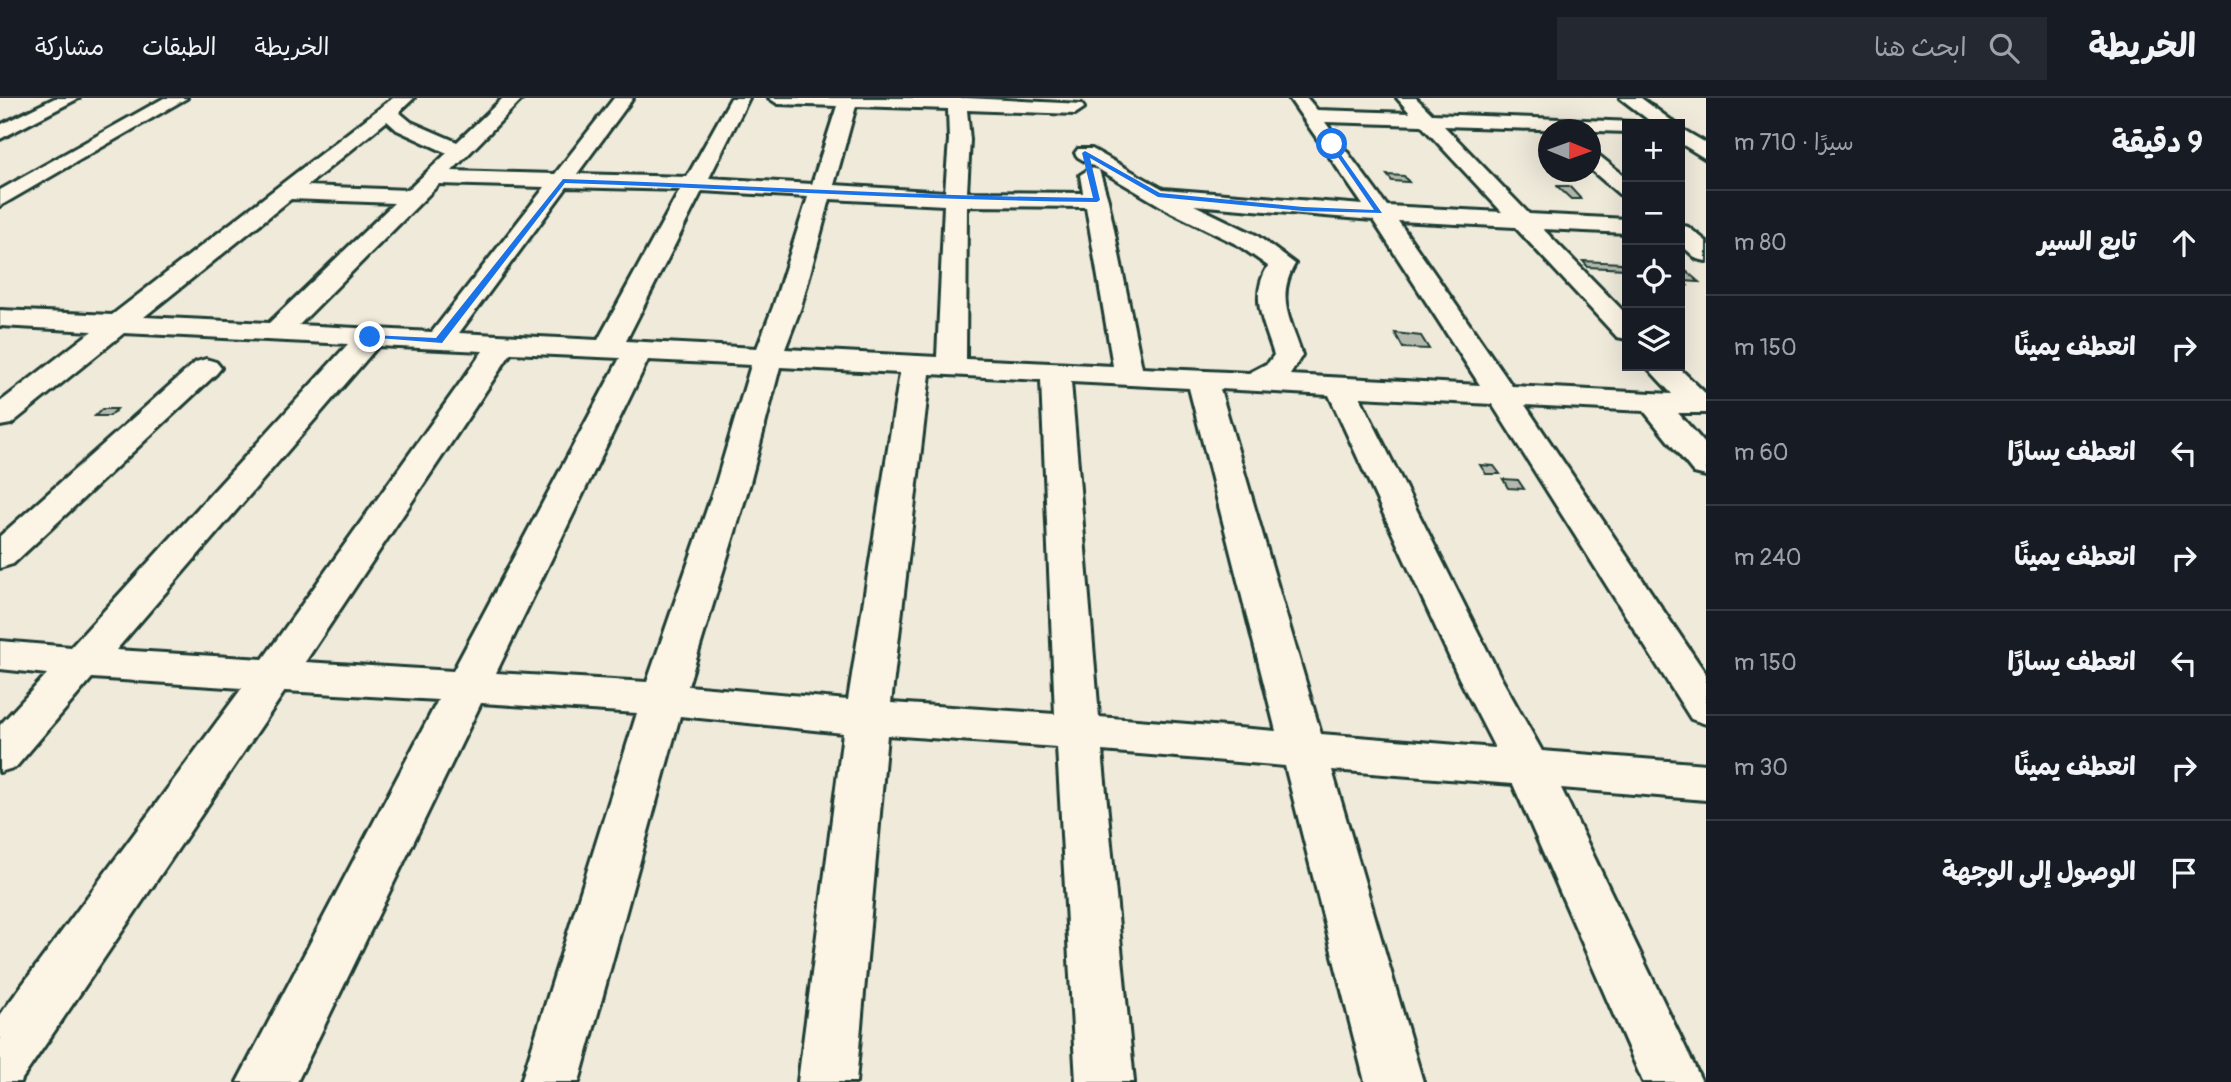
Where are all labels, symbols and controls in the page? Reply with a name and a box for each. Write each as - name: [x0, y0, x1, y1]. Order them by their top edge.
- search box: [1557, 17, 2047, 80]
- text: الخريطة: [2089, 26, 2196, 67]
- icon: search: [1985, 29, 2023, 67]
- text: ابحث هنا: [1874, 32, 1967, 64]
- text: مشاركة: [35, 33, 104, 62]
- text: الطبقات: [142, 33, 217, 62]
- text: الخريطة: [255, 33, 329, 62]
- north arrow: [1538, 119, 1601, 182]
- map controls: [1622, 119, 1685, 371]
- button: +: [1622, 119, 1685, 182]
- text: 9 دقيقة: [2112, 124, 2203, 161]
- route start: [1316, 128, 1347, 159]
- text: سيرًا · 710 m: [1734, 128, 1854, 157]
- button: −: [1622, 182, 1685, 245]
- icon: ahead: [2165, 224, 2203, 262]
- text: تابع السير: [2038, 226, 2136, 258]
- text: 80 m: [1734, 228, 1787, 257]
- button: locate: [1622, 245, 1685, 308]
- button: layers: [1622, 308, 1685, 371]
- route end: [354, 321, 385, 352]
- icon: right: [2165, 329, 2203, 367]
- text: انعطف يمينًا: [2014, 331, 2136, 363]
- text: 150 m: [1734, 333, 1797, 362]
- icon: left: [2165, 434, 2203, 472]
- text: انعطف يسارًا: [2007, 436, 2136, 468]
- text: 60 m: [1734, 438, 1789, 467]
- icon: right: [2165, 539, 2203, 577]
- text: انعطف يمينًا: [2014, 541, 2136, 573]
- text: 240 m: [1734, 543, 1801, 572]
- icon: left: [2165, 644, 2203, 682]
- text: انعطف يسارًا: [2007, 646, 2136, 678]
- text: 150 m: [1734, 648, 1797, 677]
- icon: right: [2165, 749, 2203, 787]
- text: انعطف يمينًا: [2014, 751, 2136, 783]
- text: 30 m: [1734, 753, 1788, 782]
- icon: arrive: [2165, 854, 2203, 892]
- text: الوصول إلى الوجهة: [1942, 856, 2136, 888]

